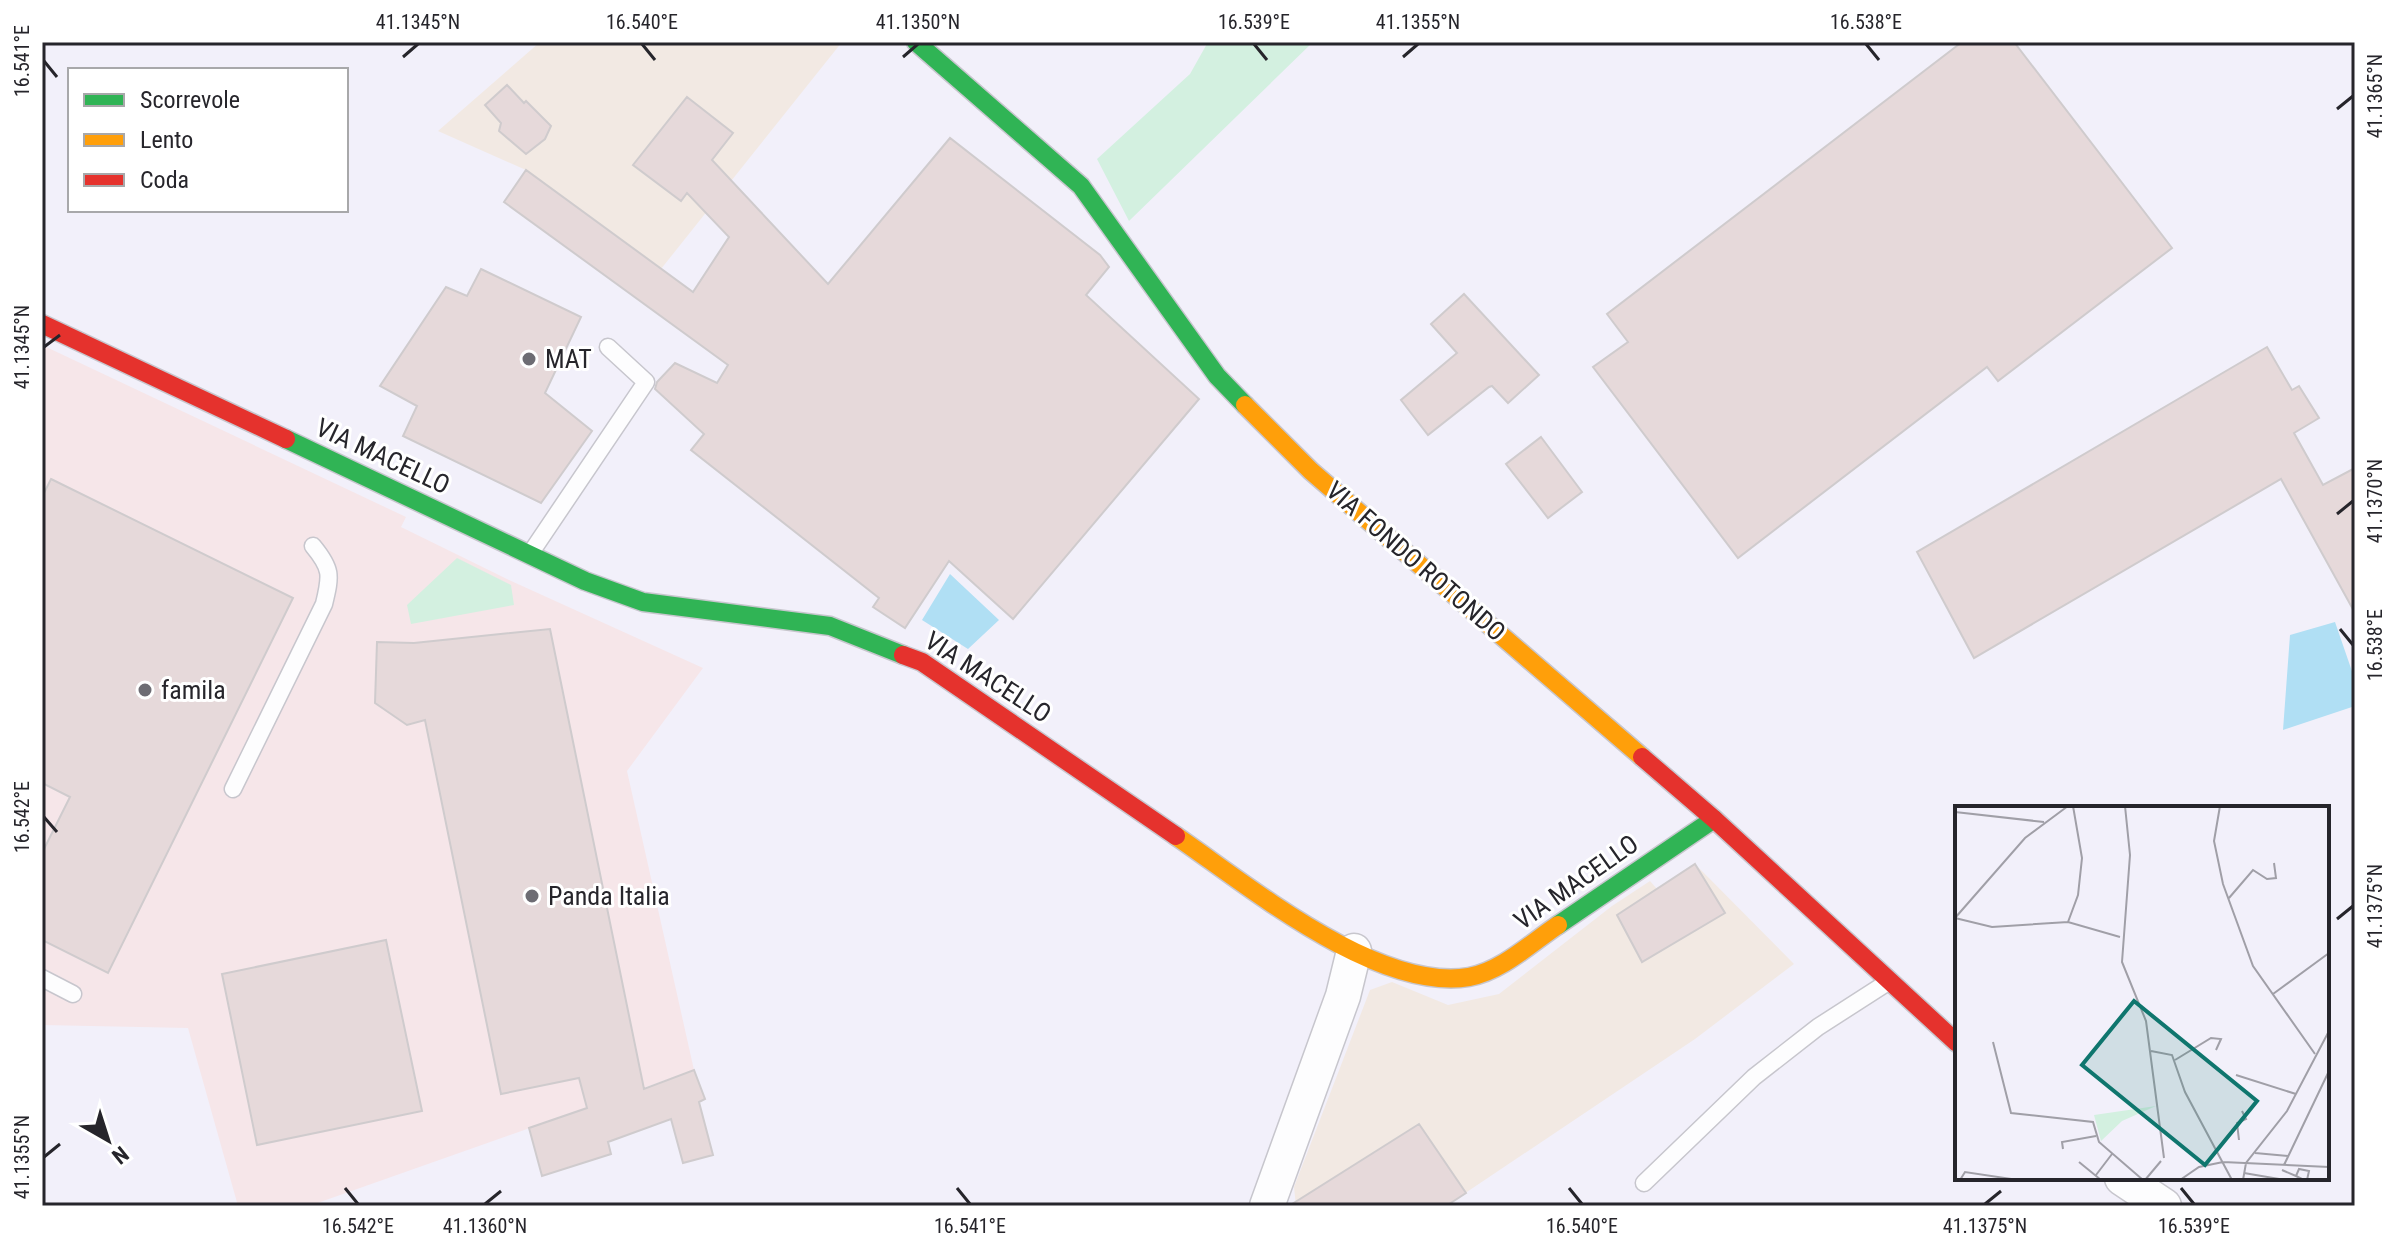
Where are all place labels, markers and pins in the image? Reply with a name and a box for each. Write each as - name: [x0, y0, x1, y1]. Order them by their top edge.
- place label: MAT: [545, 344, 592, 374]
- marker: MAT: [520, 350, 538, 368]
- place label: famila: [161, 675, 226, 705]
- marker: famila: [136, 681, 154, 699]
- place label: Panda Italia: [548, 881, 670, 911]
- marker: Panda Italia: [523, 887, 541, 905]

